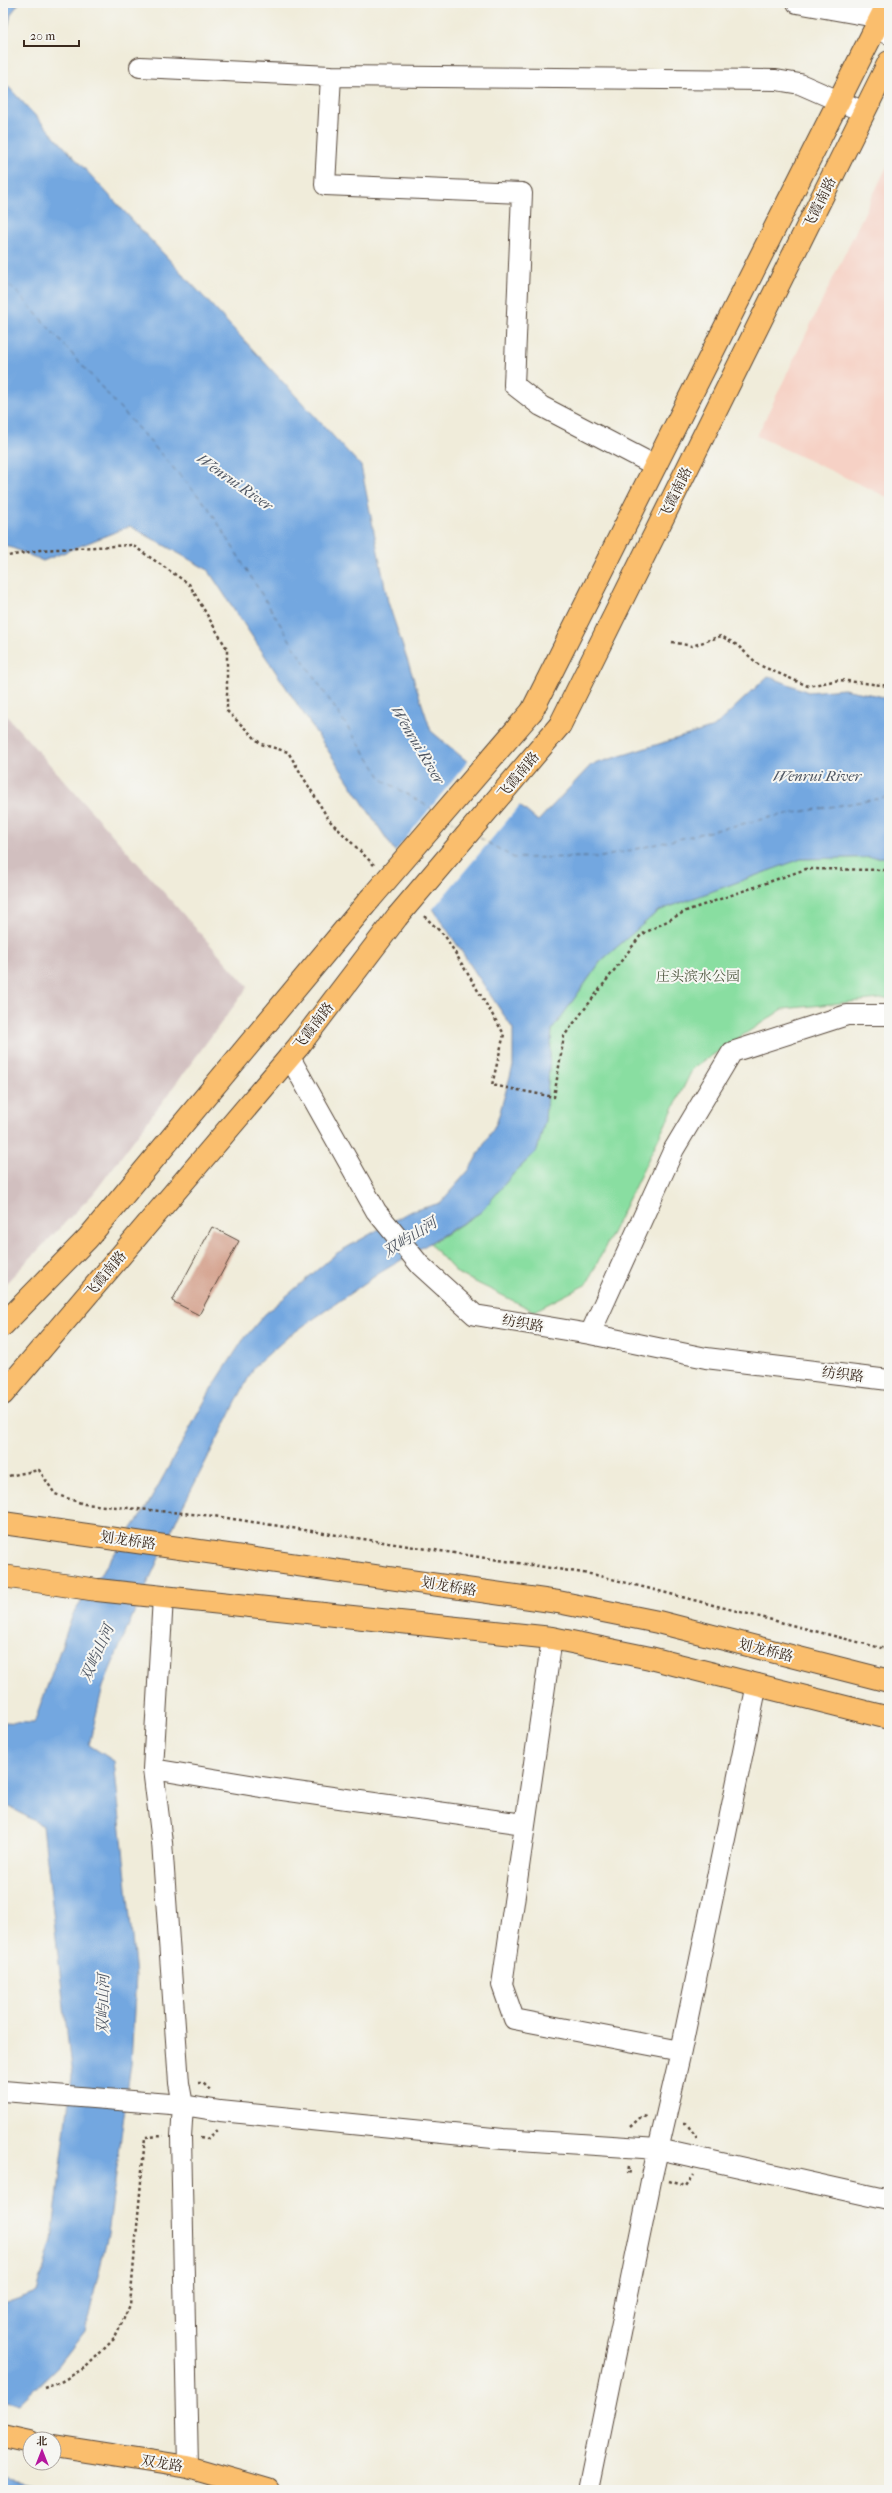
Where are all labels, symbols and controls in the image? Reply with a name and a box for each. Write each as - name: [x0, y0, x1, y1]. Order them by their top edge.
- scale bar: [24, 22, 79, 48]
- text: 20 m: [30, 29, 55, 43]
- street label: 飞霞南路: [800, 174, 839, 232]
- water label: Wenrui River: [194, 449, 277, 515]
- street label: 飞霞南路: [656, 464, 695, 522]
- water label: Wenrui River: [388, 703, 449, 789]
- street label: 飞霞南路: [494, 748, 543, 802]
- water label: Wenrui River: [773, 767, 862, 785]
- park label: 庄头滨水公园: [656, 968, 740, 985]
- street label: 飞霞南路: [289, 999, 337, 1054]
- water label: 双屿山河: [380, 1212, 443, 1261]
- street label: 飞霞南路: [81, 1247, 130, 1301]
- street label: 纺织路: [501, 1311, 545, 1336]
- street label: 纺织路: [821, 1364, 865, 1385]
- street label: 划龙桥路: [99, 1528, 157, 1553]
- street label: 划龙桥路: [420, 1574, 478, 1599]
- water label: 双屿山河: [77, 1619, 119, 1684]
- street label: 划龙桥路: [737, 1635, 795, 1666]
- water label: 双屿山河: [93, 1971, 113, 2034]
- north arrow: [22, 2431, 62, 2471]
- text: 北: [37, 2435, 48, 2448]
- street label: 双龙路: [140, 2452, 184, 2475]

